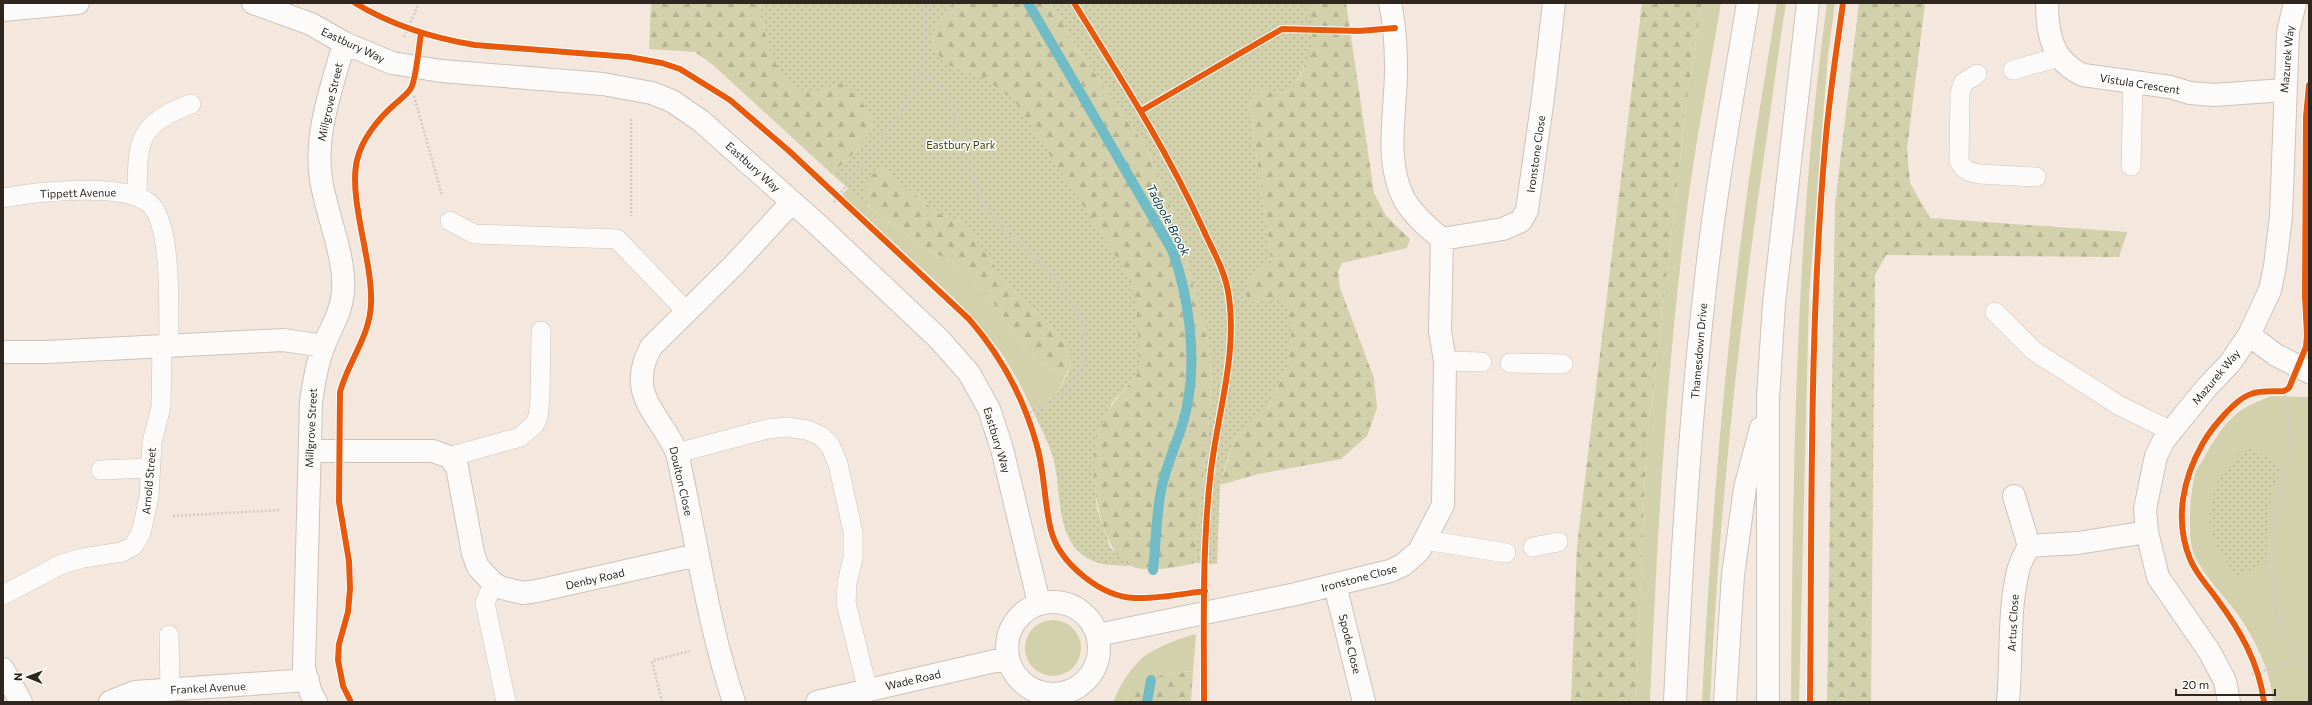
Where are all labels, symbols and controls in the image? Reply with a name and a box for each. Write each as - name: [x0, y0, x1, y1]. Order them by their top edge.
- street label: Eastbury Way: [319, 24, 387, 65]
- street label: Mazurek Way: [2277, 24, 2296, 93]
- street label: Millgrove Street: [314, 61, 345, 142]
- street label: Vistula Crescent: [2099, 71, 2182, 96]
- street label: Ironstone Close: [1524, 114, 1547, 193]
- park label: Eastbury Park: [926, 138, 996, 151]
- street label: Eastbury Way: [724, 139, 783, 195]
- water label: Tadpole Brook: [1144, 181, 1194, 258]
- street label: Tippett Avenue: [40, 185, 116, 200]
- street label: Thamesdown Drive: [1688, 302, 1709, 399]
- street label: Mazurek Way: [2189, 346, 2243, 407]
- street label: Millgrove Street: [302, 387, 319, 468]
- street label: Eastbury Way: [981, 405, 1014, 475]
- street label: Doulton Close: [667, 445, 696, 517]
- street label: Arnold Street: [139, 446, 158, 515]
- street label: Ironstone Close: [1320, 561, 1398, 594]
- street label: Denby Road: [564, 565, 626, 592]
- street label: Artus Close: [2005, 594, 2021, 652]
- street label: Spode Close: [1337, 613, 1364, 675]
- north arrow: [8, 657, 48, 697]
- street label: Wade Road: [884, 667, 942, 692]
- scale bar: [2176, 671, 2275, 697]
- text: N: [11, 673, 24, 681]
- text: 20 m: [2182, 677, 2209, 691]
- street label: Frankel Avenue: [170, 679, 246, 696]

